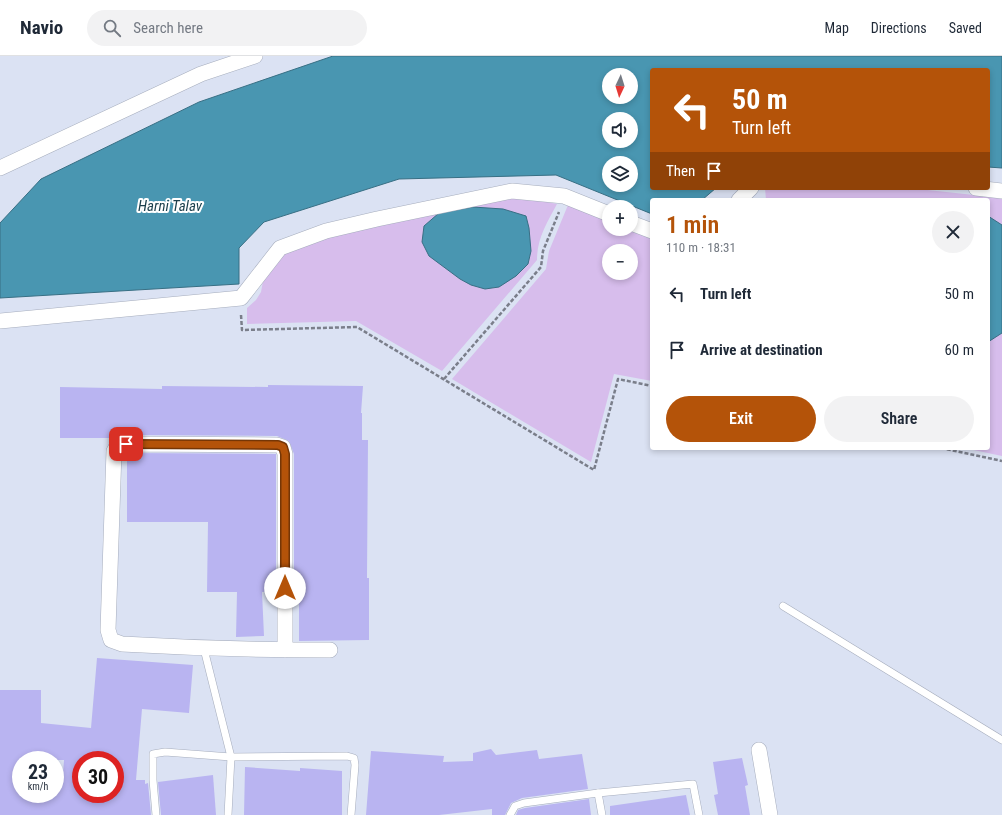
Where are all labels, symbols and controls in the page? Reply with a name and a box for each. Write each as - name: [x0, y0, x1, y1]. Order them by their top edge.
- search box: [87, 10, 367, 46]
- text: Navio: [20, 16, 63, 39]
- icon: search: [101, 17, 123, 39]
- text: Search here: [133, 19, 203, 37]
- text: Map: [825, 20, 849, 36]
- text: Directions: [871, 20, 927, 36]
- text: Saved: [949, 20, 982, 36]
- north arrow: [602, 68, 638, 104]
- map controls: [602, 68, 638, 280]
- text: 50 m: [732, 83, 788, 116]
- icon: left: [666, 84, 718, 136]
- button: sound: [602, 112, 638, 148]
- text: Turn left: [732, 117, 791, 138]
- button: layers: [602, 156, 638, 192]
- icon: arrive: [703, 160, 725, 182]
- text: Then: [666, 162, 695, 180]
- water label: Harni Talav: [138, 197, 203, 215]
- button: +: [602, 200, 638, 236]
- text: 1 min: [666, 211, 719, 239]
- button: close: [932, 211, 974, 253]
- text: 110 m · 18:31: [666, 240, 736, 255]
- button: −: [602, 244, 638, 280]
- icon: left: [666, 283, 688, 305]
- text: Turn left: [700, 285, 751, 303]
- text: 50 m: [944, 285, 974, 303]
- icon: arrive: [666, 339, 688, 361]
- text: Arrive at destination: [700, 341, 823, 359]
- text: 60 m: [944, 341, 974, 359]
- button: Exit: [666, 396, 816, 442]
- button: Share: [824, 396, 974, 442]
- pin: [109, 427, 143, 461]
- icon: arrive: [115, 433, 137, 455]
- position arrow: [264, 567, 306, 609]
- speed limit sign: 30: [72, 751, 124, 803]
- text: 23: [28, 760, 48, 784]
- text: km/h: [28, 781, 48, 792]

